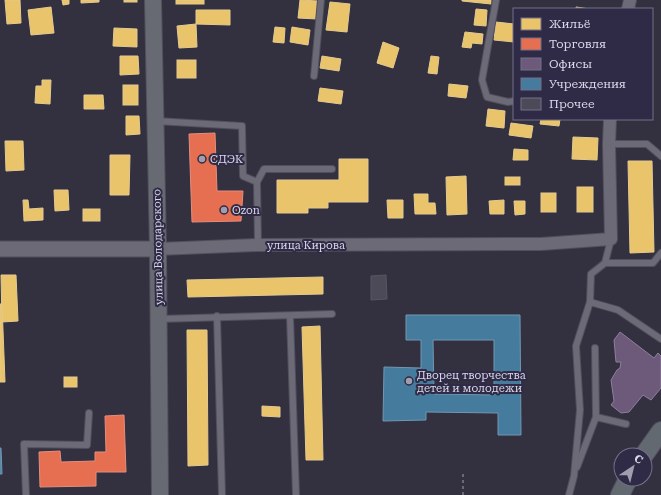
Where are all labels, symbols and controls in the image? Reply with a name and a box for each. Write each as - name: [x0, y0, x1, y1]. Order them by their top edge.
- legend: [513, 8, 653, 120]
- text: Жильё: [549, 17, 591, 31]
- text: Торговля: [549, 37, 606, 51]
- text: Офисы: [549, 57, 592, 71]
- text: Учреждения: [549, 77, 626, 91]
- text: Прочее: [549, 97, 595, 111]
- place label: СДЭК: [210, 153, 243, 166]
- marker: СДЭК: [197, 154, 207, 164]
- street label: улица Володарского: [150, 189, 166, 305]
- place label: Ozon: [232, 204, 260, 217]
- marker: Ozon: [219, 205, 229, 215]
- street label: улица Кирова: [267, 239, 345, 252]
- place label: Дворец творчества детей и молодежи: [417, 369, 526, 395]
- marker: Дворец творчества детей и молодежи: [404, 376, 414, 386]
- north arrow: [613, 447, 653, 487]
- text: С: [632, 452, 646, 467]

